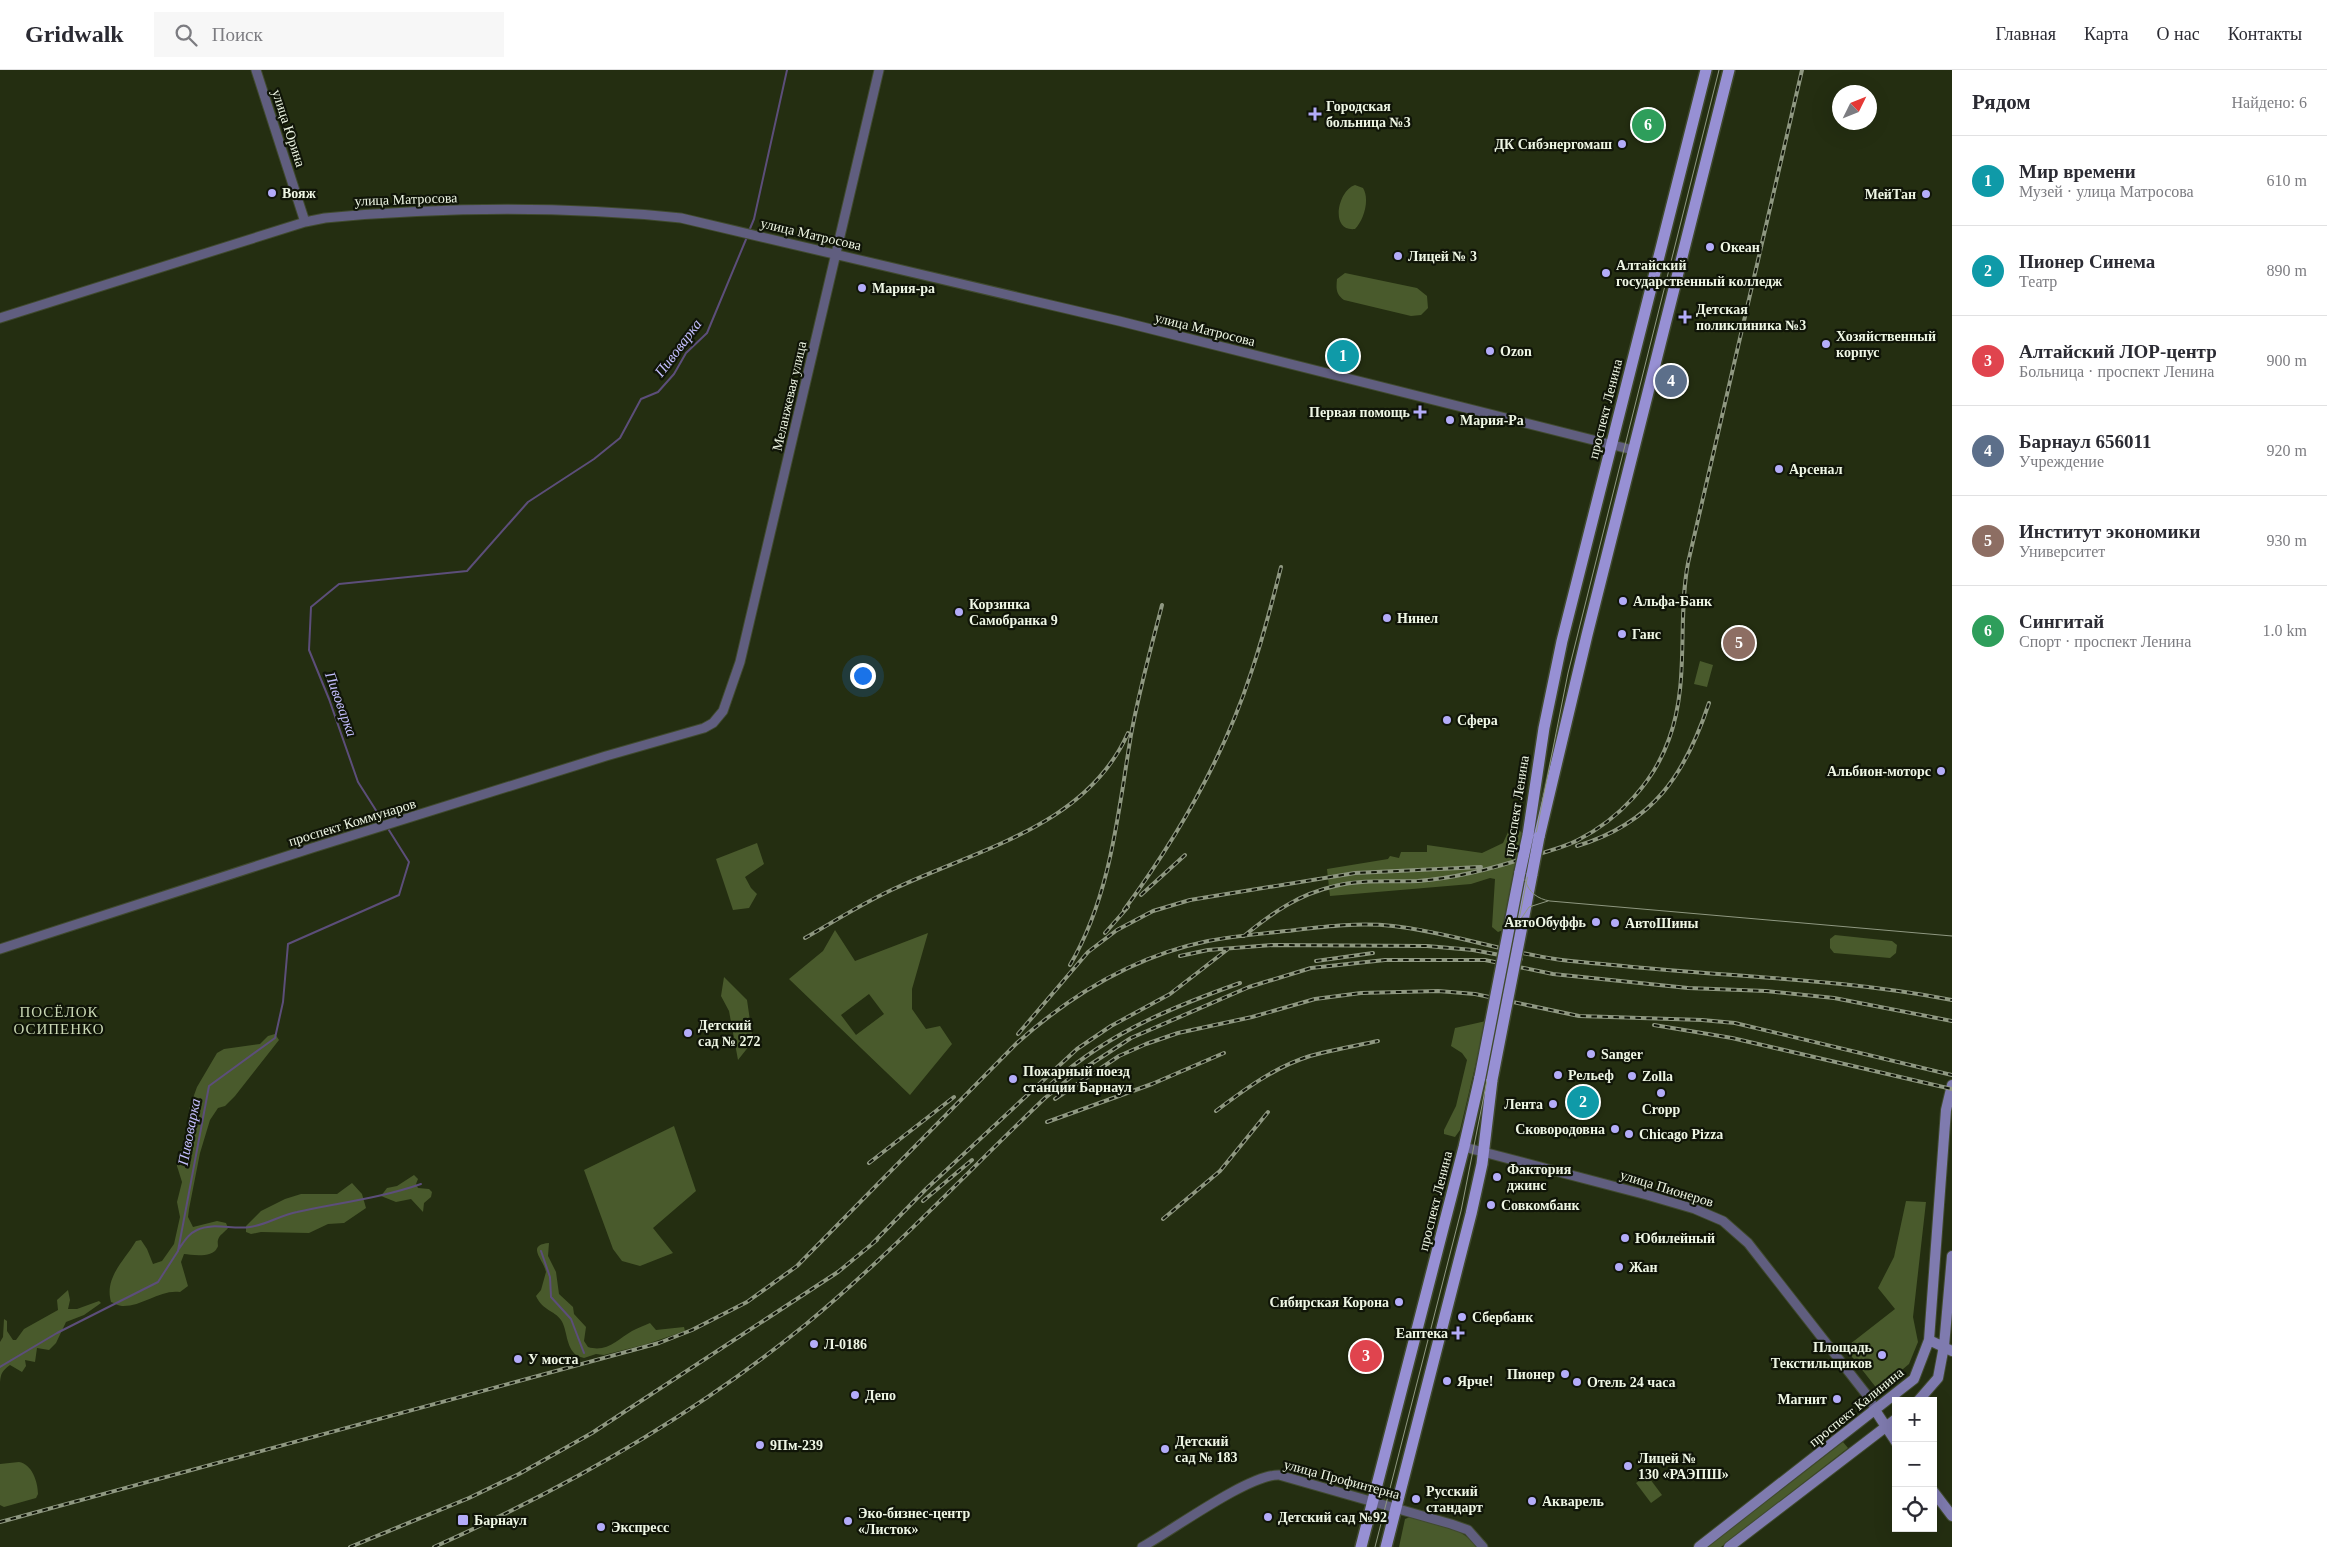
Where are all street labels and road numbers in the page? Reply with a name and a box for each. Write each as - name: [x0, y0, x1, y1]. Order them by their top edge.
- street label: улица Юрина: [269, 87, 308, 170]
- street label: улица Матросова: [354, 190, 458, 209]
- street label: улица Матросова: [759, 216, 863, 254]
- street label: улица Матросова: [1153, 310, 1257, 349]
- street label: Меланжевая улица: [770, 339, 810, 452]
- street label: проспект Ленина: [1586, 357, 1625, 461]
- street label: проспект Ленина: [1501, 754, 1532, 858]
- street label: проспект Коммунаров: [287, 796, 418, 849]
- street label: проспект Ленина: [1416, 1149, 1455, 1253]
- street label: улица Пионеров: [1618, 1167, 1716, 1210]
- street label: проспект Калинина: [1806, 1364, 1907, 1450]
- street label: улица Профинтерна: [1282, 1457, 1402, 1502]

